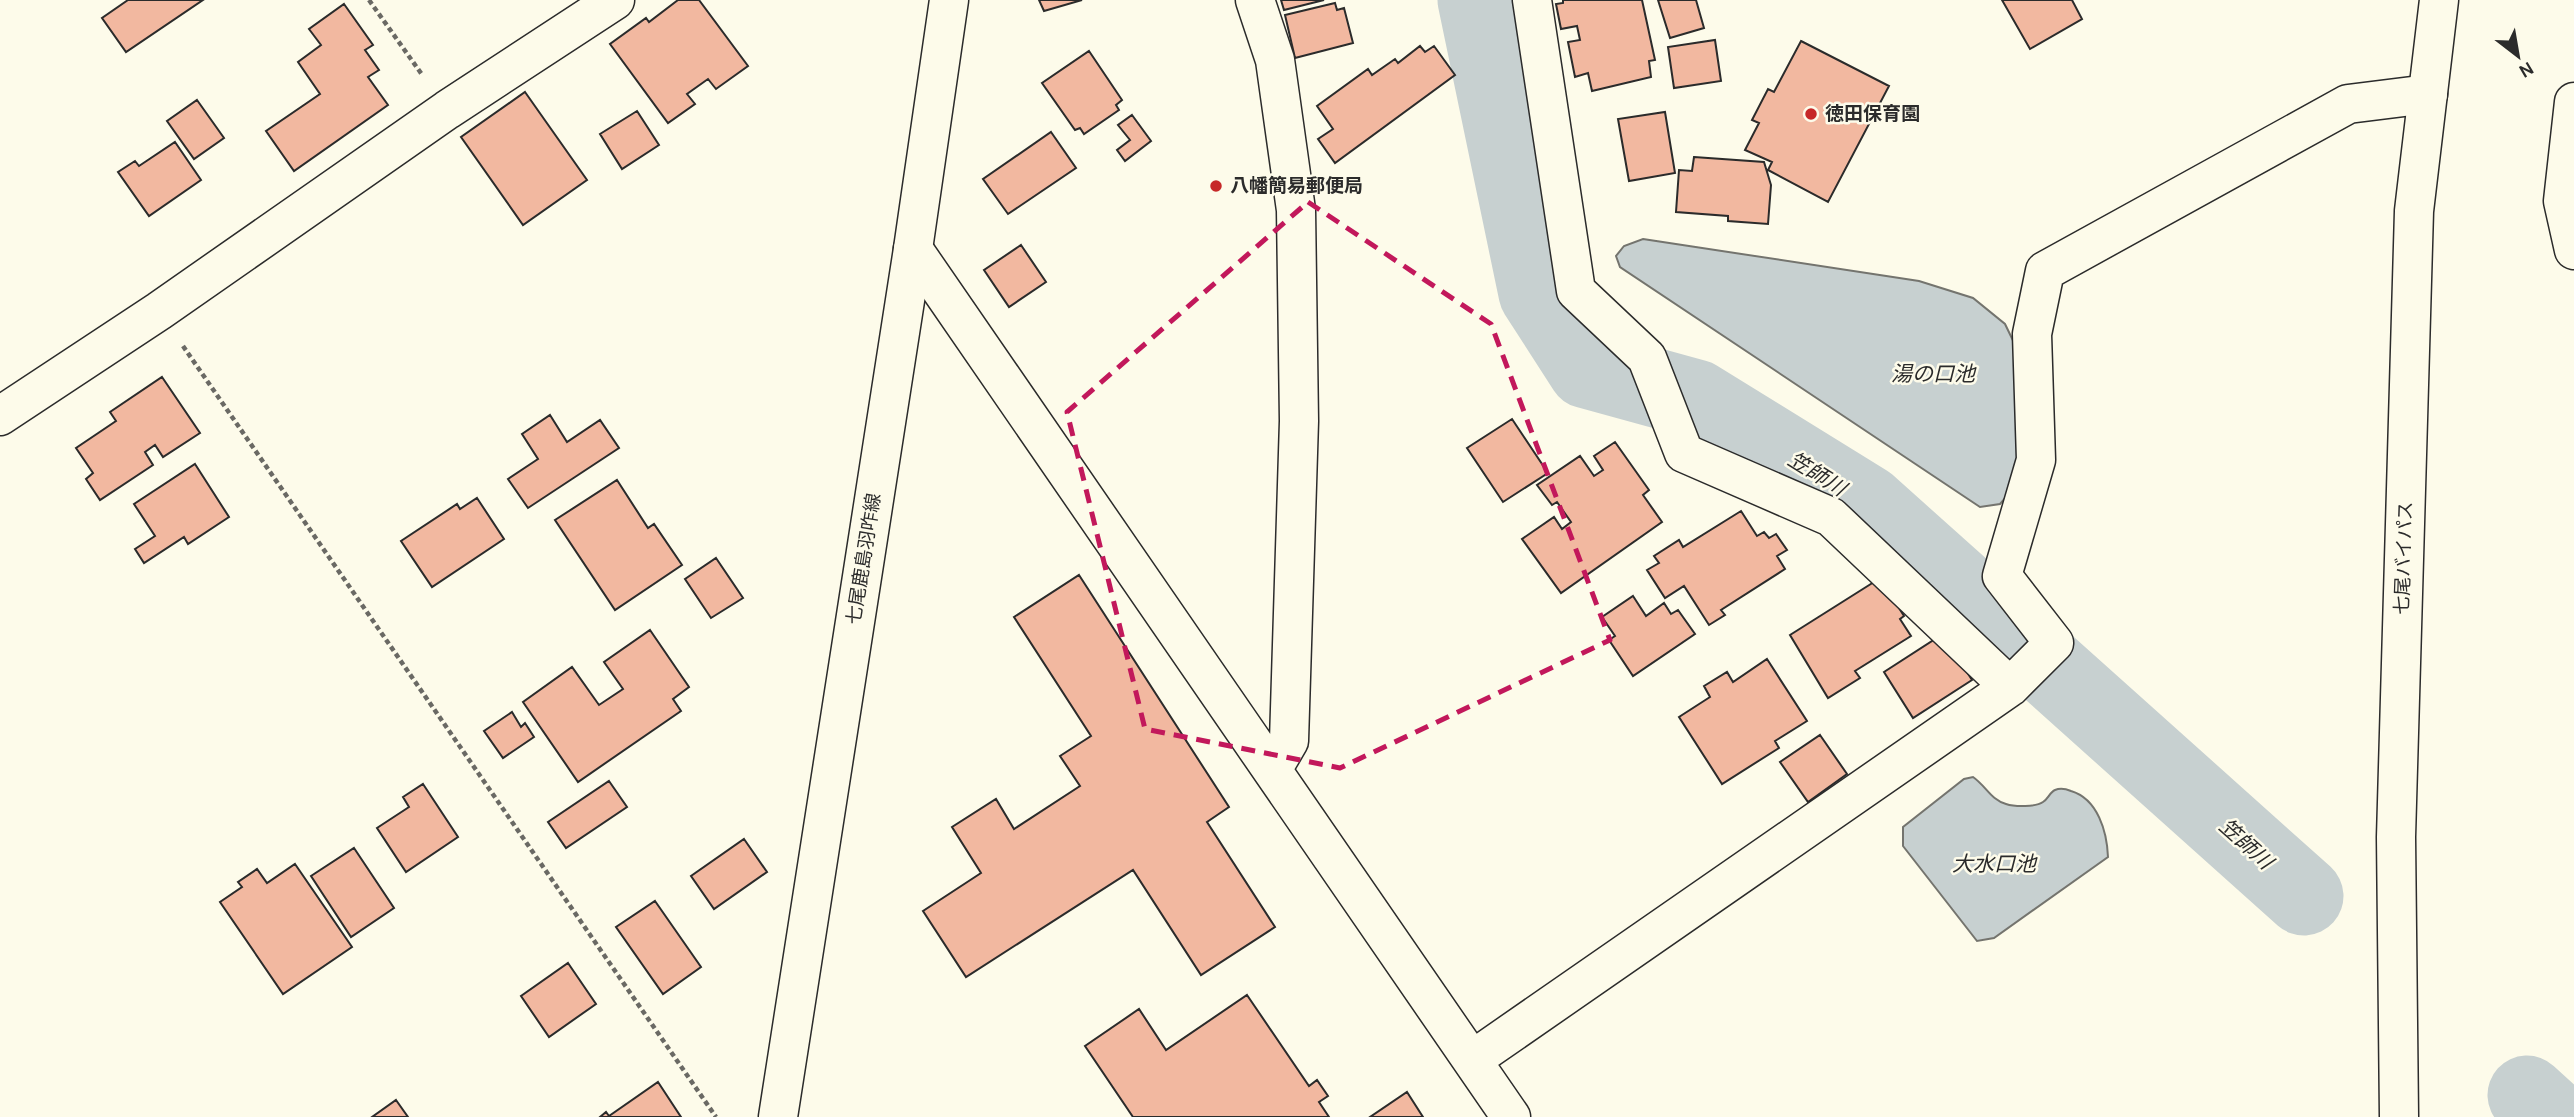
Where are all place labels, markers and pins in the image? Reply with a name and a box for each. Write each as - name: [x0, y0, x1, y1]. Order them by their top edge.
- place label: 徳田保育園: [1825, 103, 1920, 125]
- marker: 徳田保育園: [1803, 106, 1819, 122]
- place label: 八幡簡易郵便局: [1230, 175, 1363, 197]
- marker: 八幡簡易郵便局: [1208, 178, 1224, 194]

